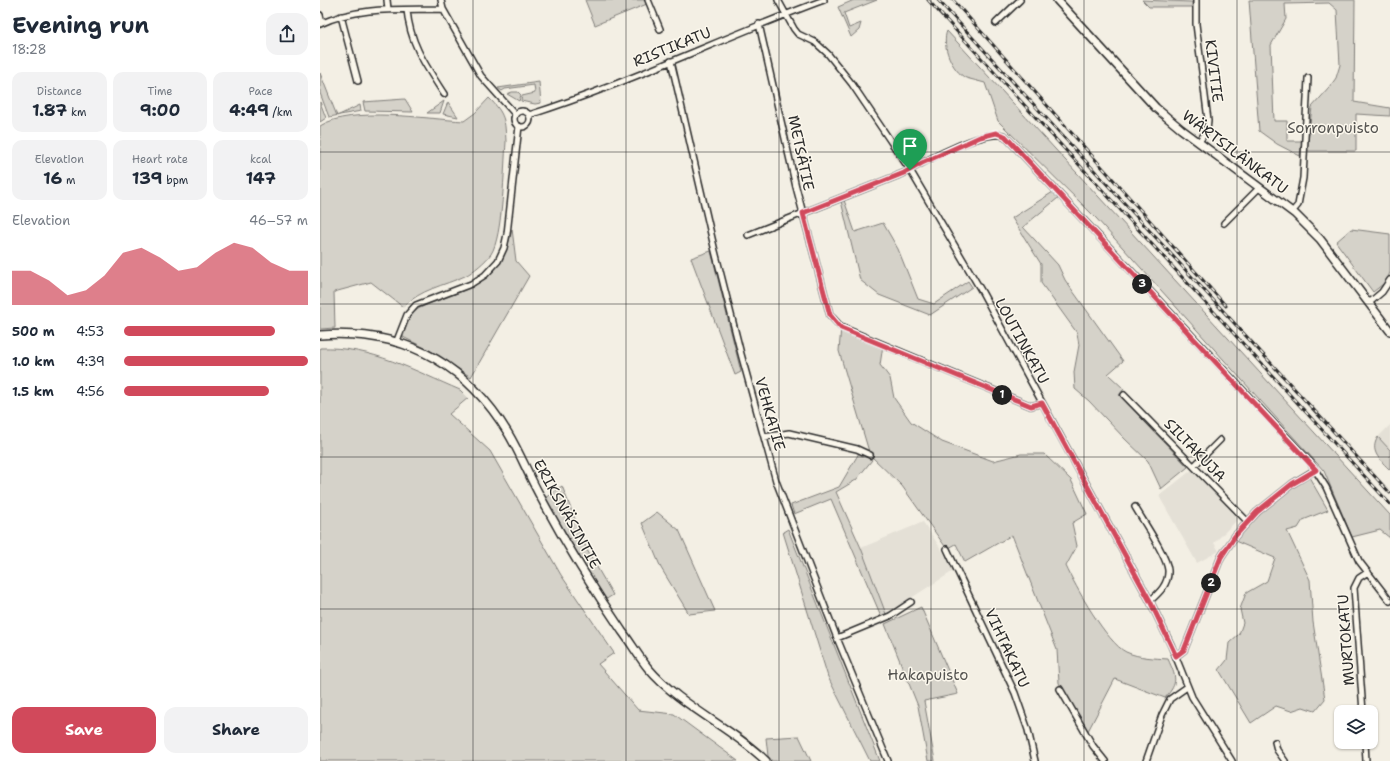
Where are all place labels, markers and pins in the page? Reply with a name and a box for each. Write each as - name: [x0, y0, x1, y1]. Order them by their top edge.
- pin: [893, 129, 927, 170]
- pin: 3: [1132, 274, 1152, 294]
- pin: 1: [992, 385, 1012, 405]
- pin: 2: [1201, 573, 1221, 593]

